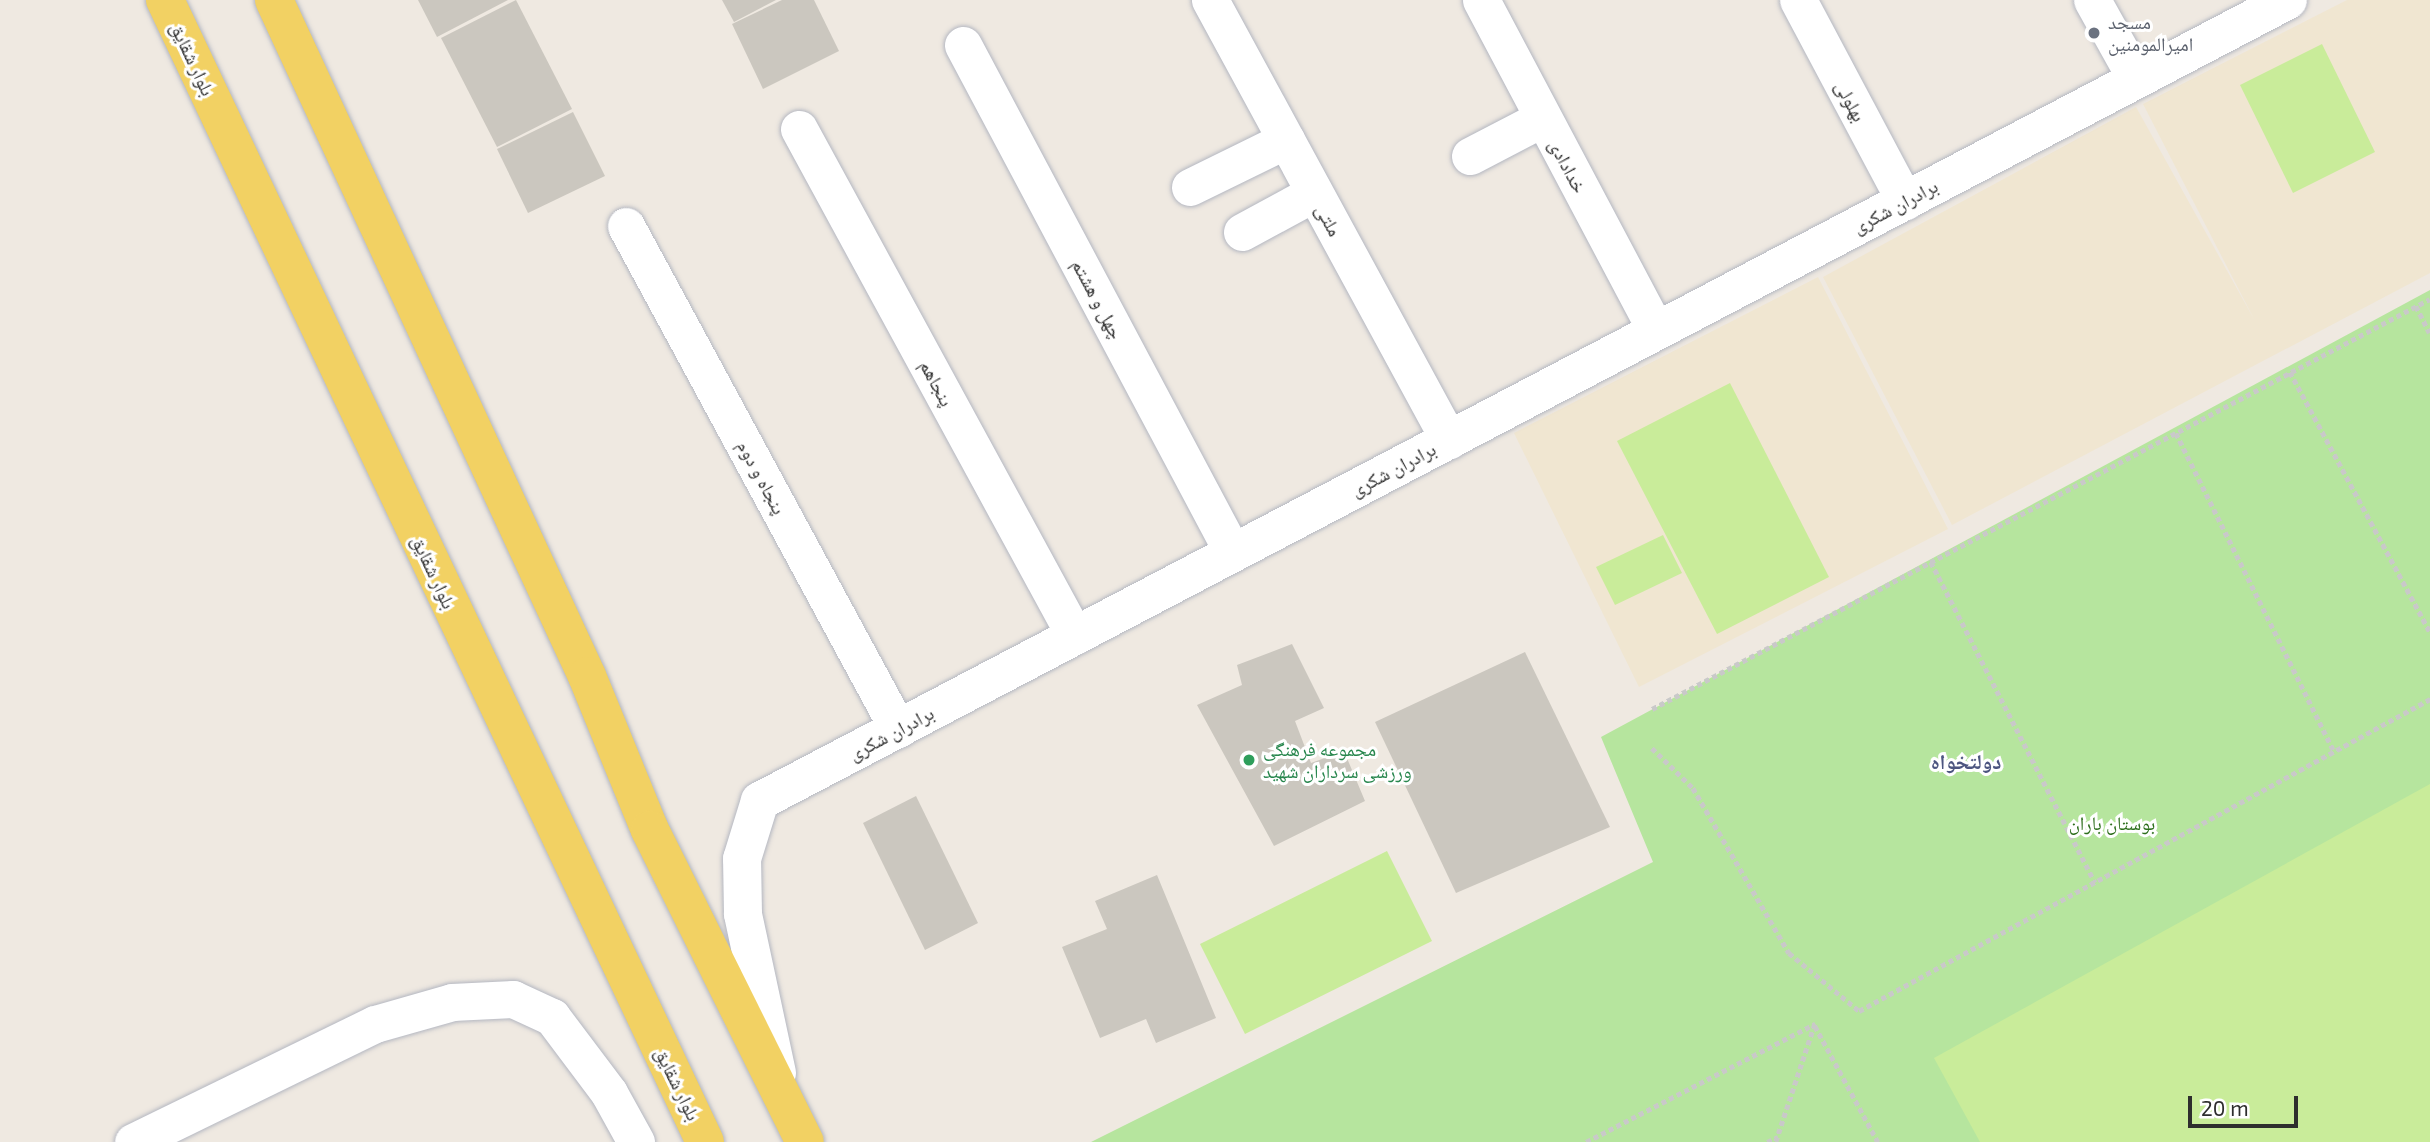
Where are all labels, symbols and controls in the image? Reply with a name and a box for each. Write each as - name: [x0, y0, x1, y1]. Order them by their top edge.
- place label: مسجد امیرالمومنین: [2108, 11, 2193, 55]
- street label: بلوار شقایق: [166, 19, 220, 99]
- marker: مسجد امیرالمومنین: [2086, 25, 2102, 41]
- street label: بهلولی: [1831, 77, 1871, 125]
- street label: خدادادی: [1544, 135, 1592, 197]
- street label: برادران شکری: [1849, 174, 1941, 238]
- street label: ملتی: [1311, 200, 1347, 240]
- street label: چهل و هشتم: [1068, 255, 1128, 343]
- street label: پنجاهم: [915, 356, 959, 410]
- street label: پنجاه و دوم: [733, 436, 791, 518]
- street label: برادران شکری: [1347, 437, 1439, 501]
- street label: بلوار شقایق: [407, 532, 461, 612]
- street label: برادران شکری: [845, 701, 937, 765]
- place label: مجموعه فرهنگی ورزشی سرداران شهید: [1263, 738, 1412, 782]
- district label: دولتخواه: [1931, 748, 2001, 774]
- marker: مجموعه فرهنگی ورزشی سرداران شهید: [1241, 752, 1257, 768]
- park label: بوستان باران: [2069, 812, 2155, 834]
- street label: بلوار شقایق: [651, 1044, 705, 1124]
- scale bar: [2192, 1082, 2302, 1126]
- text: 20 m: [2201, 1095, 2249, 1120]

